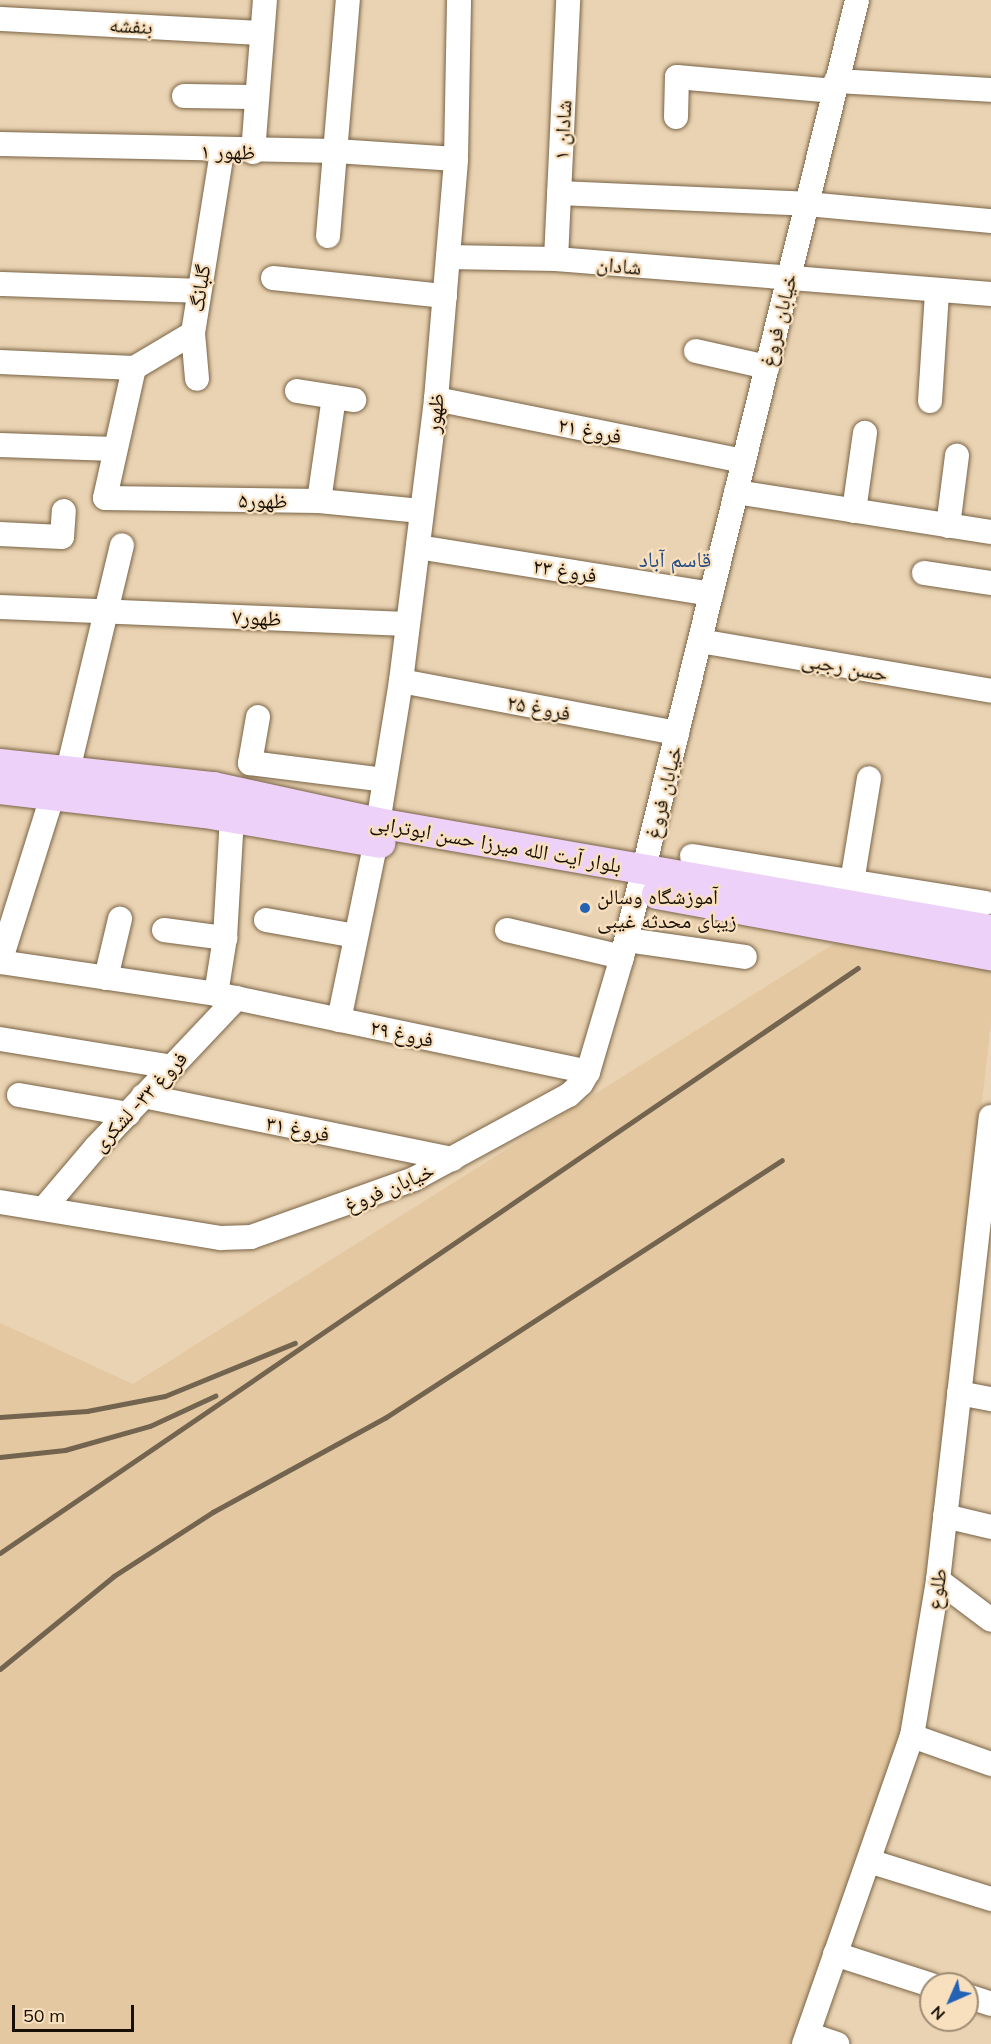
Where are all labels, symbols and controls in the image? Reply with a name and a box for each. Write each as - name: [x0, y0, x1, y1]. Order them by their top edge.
- street label: بنفشه: [109, 11, 153, 39]
- street label: شادان ۱: [548, 99, 576, 161]
- street label: ظهور ۱: [200, 138, 256, 164]
- street label: شادان: [595, 250, 643, 280]
- street label: گلبانگ: [183, 263, 215, 313]
- street label: خیابان فروغ: [754, 271, 802, 369]
- street label: ظهور: [419, 392, 449, 434]
- street label: فروغ ۲۱: [556, 412, 624, 448]
- street label: ظهور۵: [238, 487, 288, 513]
- district label: قاسم آباد: [639, 547, 711, 573]
- street label: فروغ ۲۳: [531, 553, 599, 587]
- street label: ظهور۷: [232, 603, 282, 631]
- street label: حسن رجبی: [800, 646, 890, 686]
- street label: فروغ ۲۵: [505, 689, 573, 725]
- street label: خیابان فروغ: [639, 743, 687, 841]
- street label: بلوار آیت الله میرزا حسن ابوترابی: [369, 808, 623, 878]
- place label: آموزشگاه وسالن زیبای محدثه غیبی: [597, 883, 737, 933]
- marker: آموزشگاه وسالن زیبای محدثه غیبی: [578, 901, 592, 915]
- street label: فروغ ۲۹: [368, 1014, 436, 1052]
- street label: فروغ ۳۳- لشکری: [86, 1046, 192, 1156]
- street label: فروغ ۳۱: [264, 1110, 332, 1146]
- street label: خیابان فروغ: [340, 1157, 438, 1217]
- street label: طلوع: [921, 1567, 951, 1611]
- north arrow: [919, 1972, 979, 2032]
- scale bar: [15, 1993, 136, 2031]
- text: N: [926, 2002, 949, 2025]
- text: 50 m: [23, 2004, 65, 2027]

